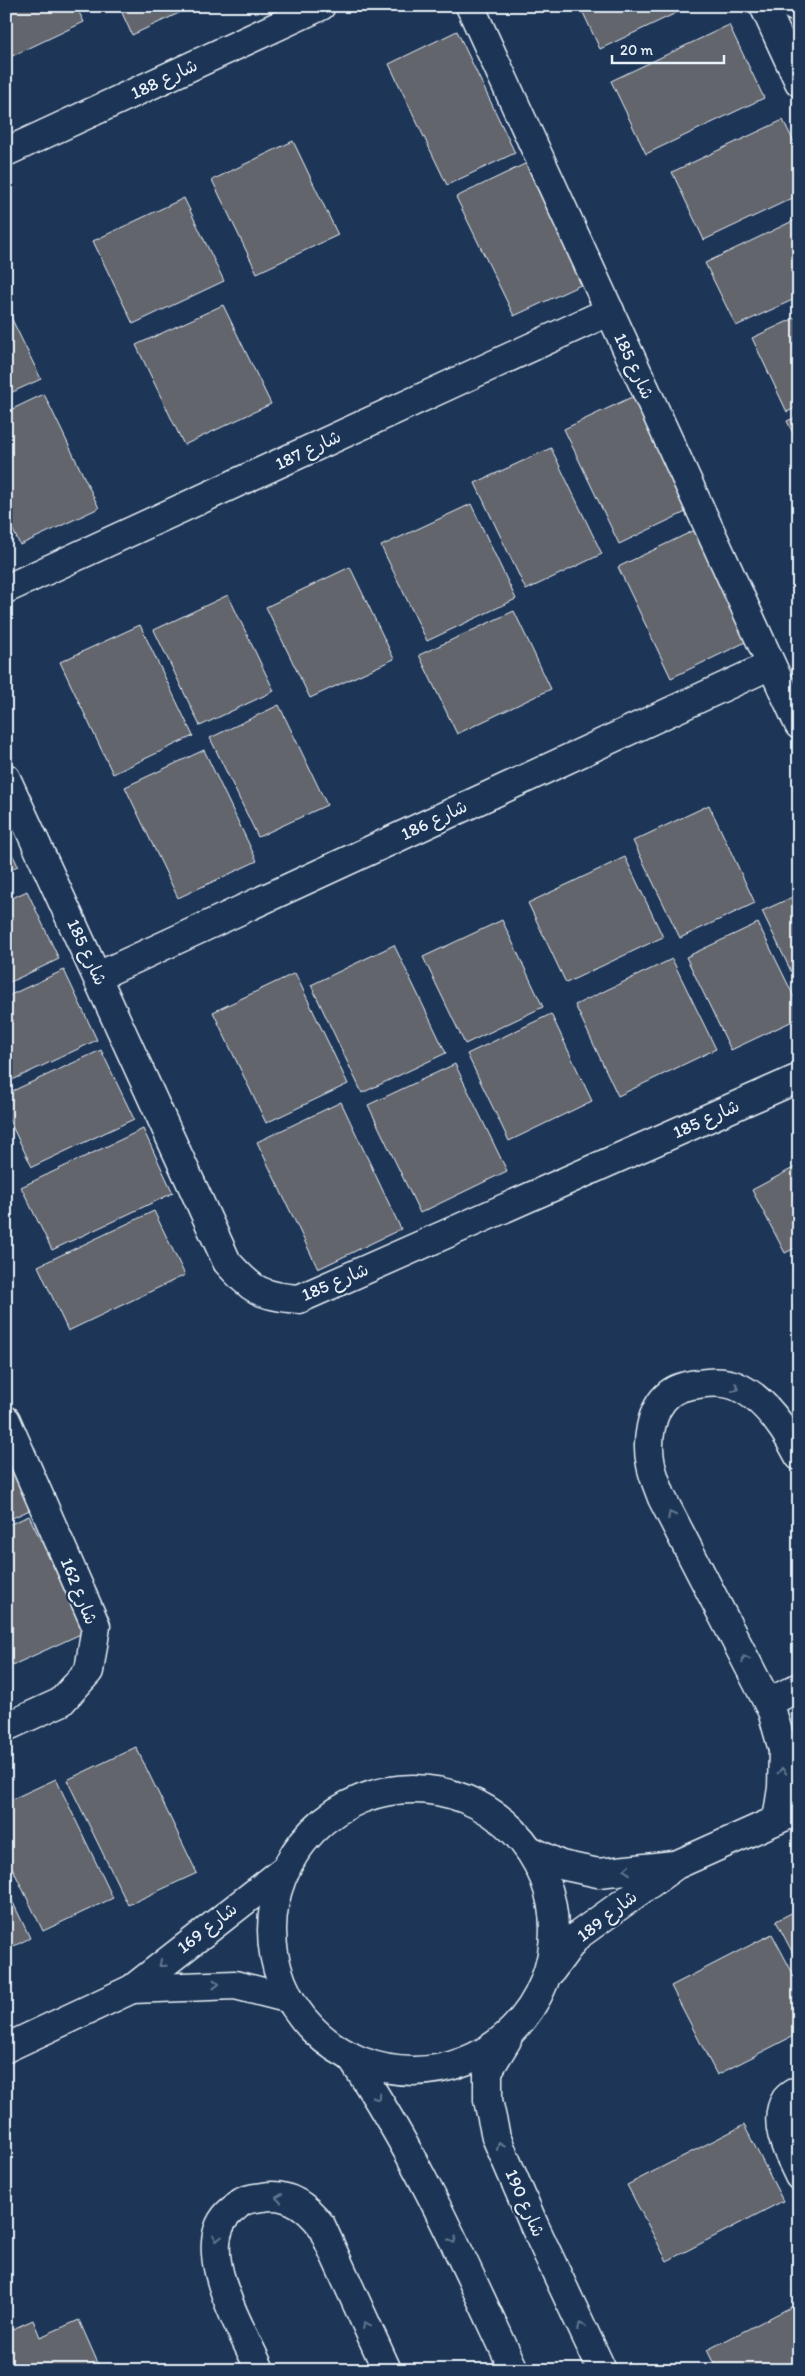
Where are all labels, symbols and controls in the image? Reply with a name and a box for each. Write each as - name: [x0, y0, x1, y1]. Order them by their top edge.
- scale bar: [612, 32, 725, 64]
- text: 20 m: [620, 41, 654, 59]
- street label: شارع 188: [127, 54, 201, 105]
- street label: شارع 185: [608, 329, 659, 403]
- street label: شارع 187: [272, 425, 345, 476]
- street label: شارع 186: [397, 795, 471, 846]
- street label: شارع 185: [61, 915, 112, 989]
- street label: شارع 185: [669, 1095, 743, 1144]
- street label: شارع 185: [298, 1258, 372, 1307]
- one-way arrow: [731, 1381, 740, 1392]
- one-way arrow: [667, 1511, 677, 1520]
- street label: شارع 162: [55, 1554, 102, 1628]
- one-way arrow: [741, 1656, 751, 1665]
- one-way arrow: [777, 1767, 787, 1775]
- one-way arrow: [623, 1864, 631, 1875]
- street label: شارع 189: [572, 1886, 642, 1947]
- street label: شارع 169: [173, 1898, 242, 1959]
- one-way arrow: [159, 1958, 168, 1967]
- one-way arrow: [212, 1979, 220, 1989]
- one-way arrow: [371, 2091, 380, 2100]
- one-way arrow: [496, 2142, 506, 2151]
- street label: شارع 190: [499, 2166, 550, 2241]
- one-way arrow: [274, 2193, 283, 2203]
- one-way arrow: [212, 2234, 222, 2243]
- one-way arrow: [447, 2235, 457, 2244]
- one-way arrow: [362, 2321, 373, 2330]
- one-way arrow: [577, 2322, 588, 2331]

